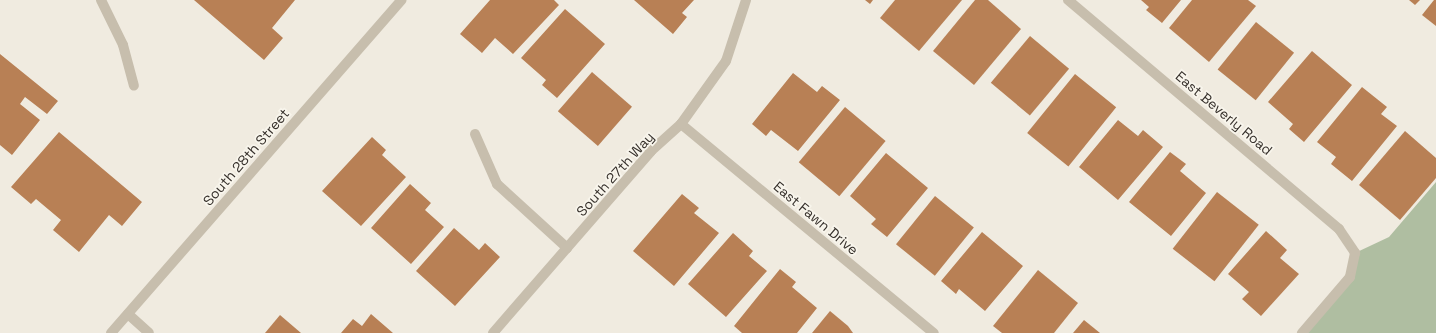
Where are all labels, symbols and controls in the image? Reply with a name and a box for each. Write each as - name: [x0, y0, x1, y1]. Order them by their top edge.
- street label: East Beverly Road: [1172, 68, 1276, 158]
- street label: South 28th Street: [199, 105, 293, 209]
- street label: South 27th Way: [573, 128, 657, 220]
- street label: East Fawn Drive: [770, 178, 862, 258]

